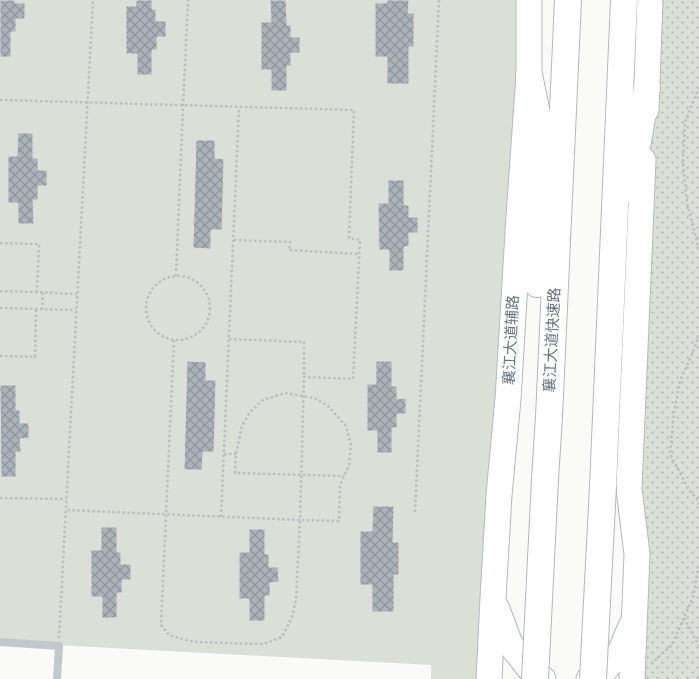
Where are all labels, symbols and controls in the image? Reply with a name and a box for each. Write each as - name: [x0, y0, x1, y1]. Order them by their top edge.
- street label: 襄江大道快速路: [539, 287, 563, 393]
- street label: 襄江大道辅路: [499, 295, 521, 385]

